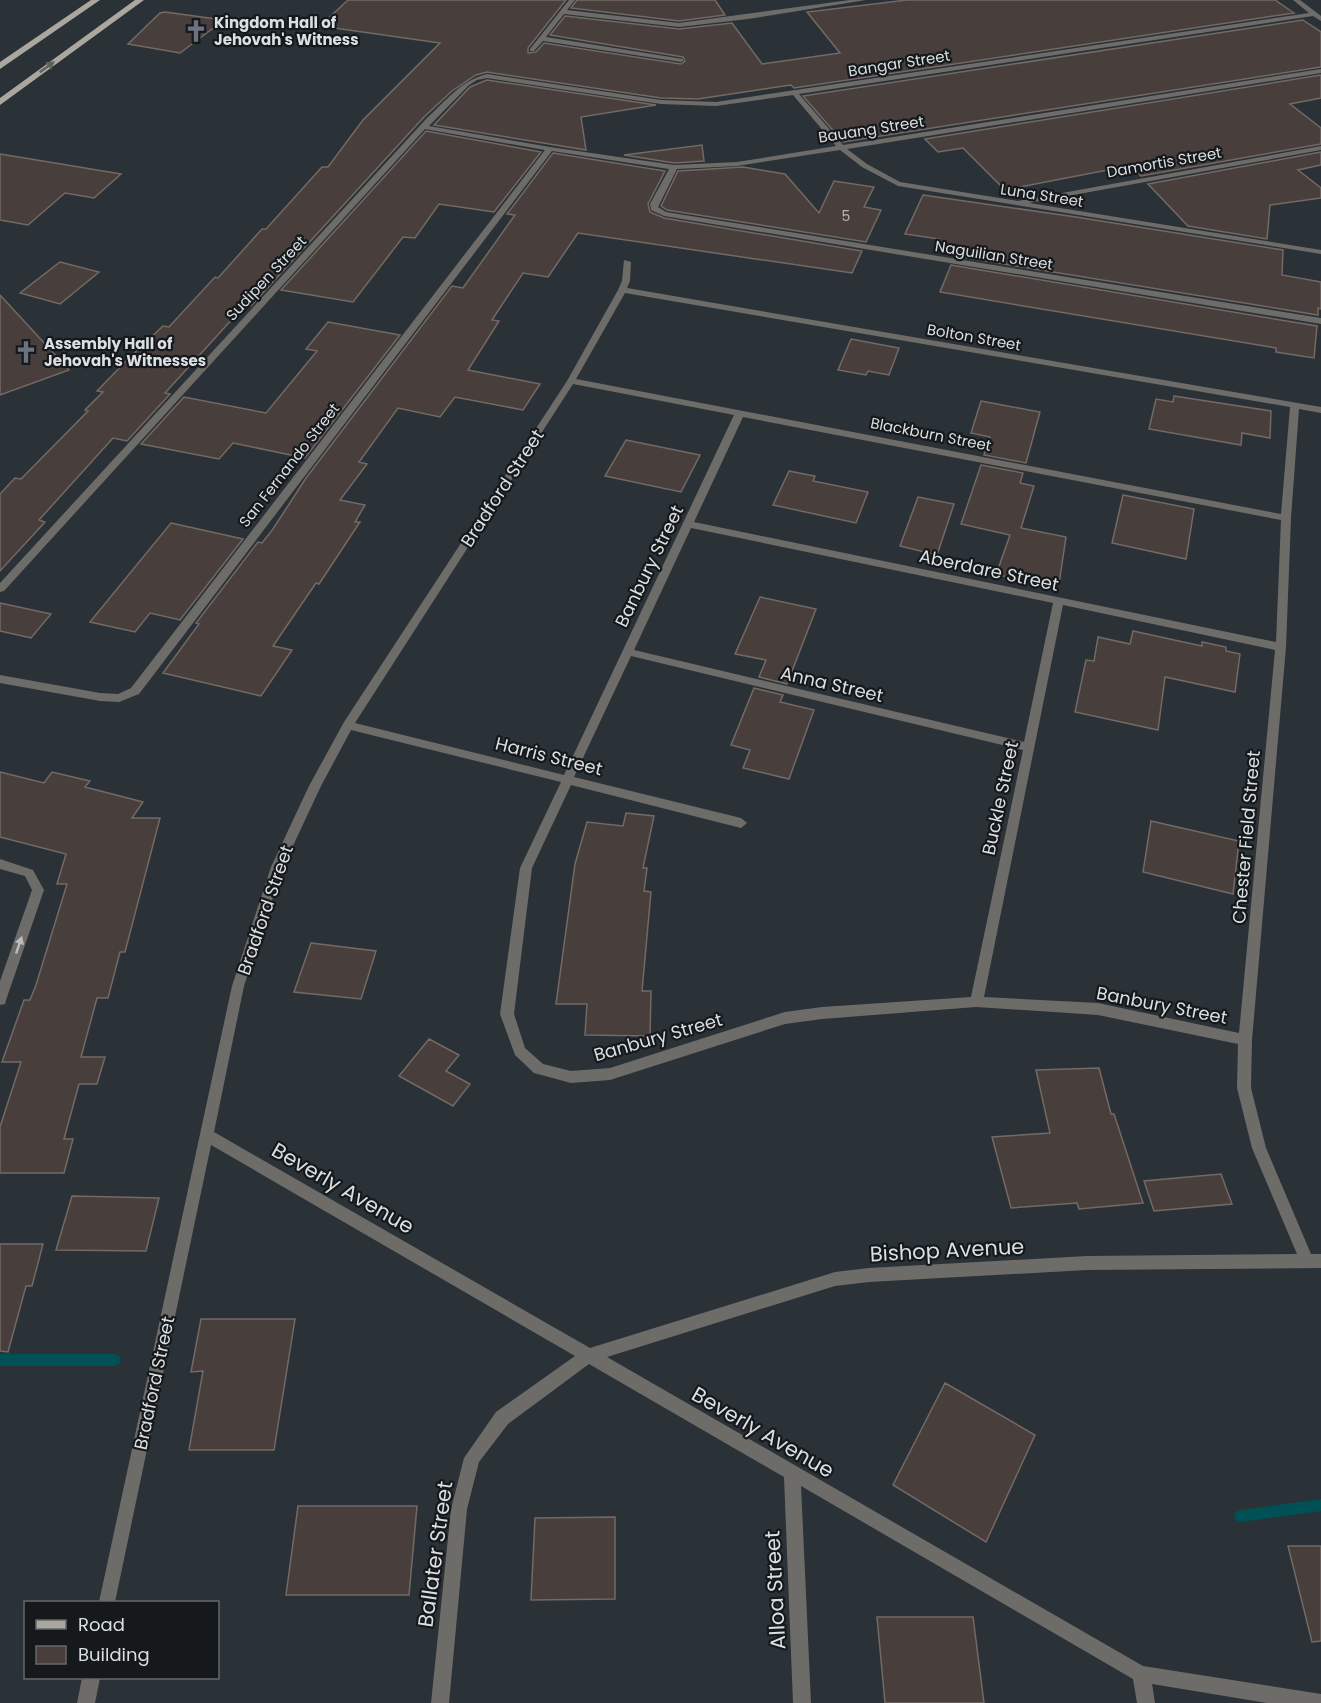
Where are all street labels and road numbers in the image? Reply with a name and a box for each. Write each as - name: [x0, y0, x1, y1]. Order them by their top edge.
- street label: Bangar Street: [847, 45, 951, 81]
- street label: Bauang Street: [817, 110, 925, 148]
- street label: Damortis Street: [1105, 142, 1223, 182]
- street label: Luna Street: [999, 178, 1085, 212]
- street label: Sudipen Street: [221, 231, 311, 325]
- street label: Naguilian Street: [934, 235, 1054, 275]
- street label: Bolton Street: [925, 318, 1023, 356]
- street label: San Fernando Street: [234, 399, 344, 531]
- street label: Blackburn Street: [869, 412, 993, 456]
- street label: Bradford Street: [455, 424, 549, 552]
- street label: Banbury Street: [609, 501, 689, 631]
- street label: Aberdare Street: [917, 543, 1061, 597]
- street label: Anna Street: [778, 660, 886, 708]
- street label: Harris Street: [493, 731, 605, 781]
- street label: Buckle Street: [976, 739, 1024, 857]
- street label: Chester Field Street: [1226, 749, 1266, 925]
- street label: Bradford Street: [231, 842, 299, 978]
- street label: Banbury Street: [1094, 980, 1230, 1030]
- street label: Banbury Street: [591, 1007, 725, 1067]
- street label: Beverly Avenue: [266, 1135, 420, 1241]
- street label: Bishop Avenue: [869, 1231, 1025, 1269]
- street label: Bradford Street: [128, 1314, 180, 1452]
- street label: Beverly Avenue: [686, 1379, 840, 1485]
- street label: Ballater Street: [410, 1479, 460, 1629]
- street label: Alloa Street: [757, 1530, 793, 1650]

